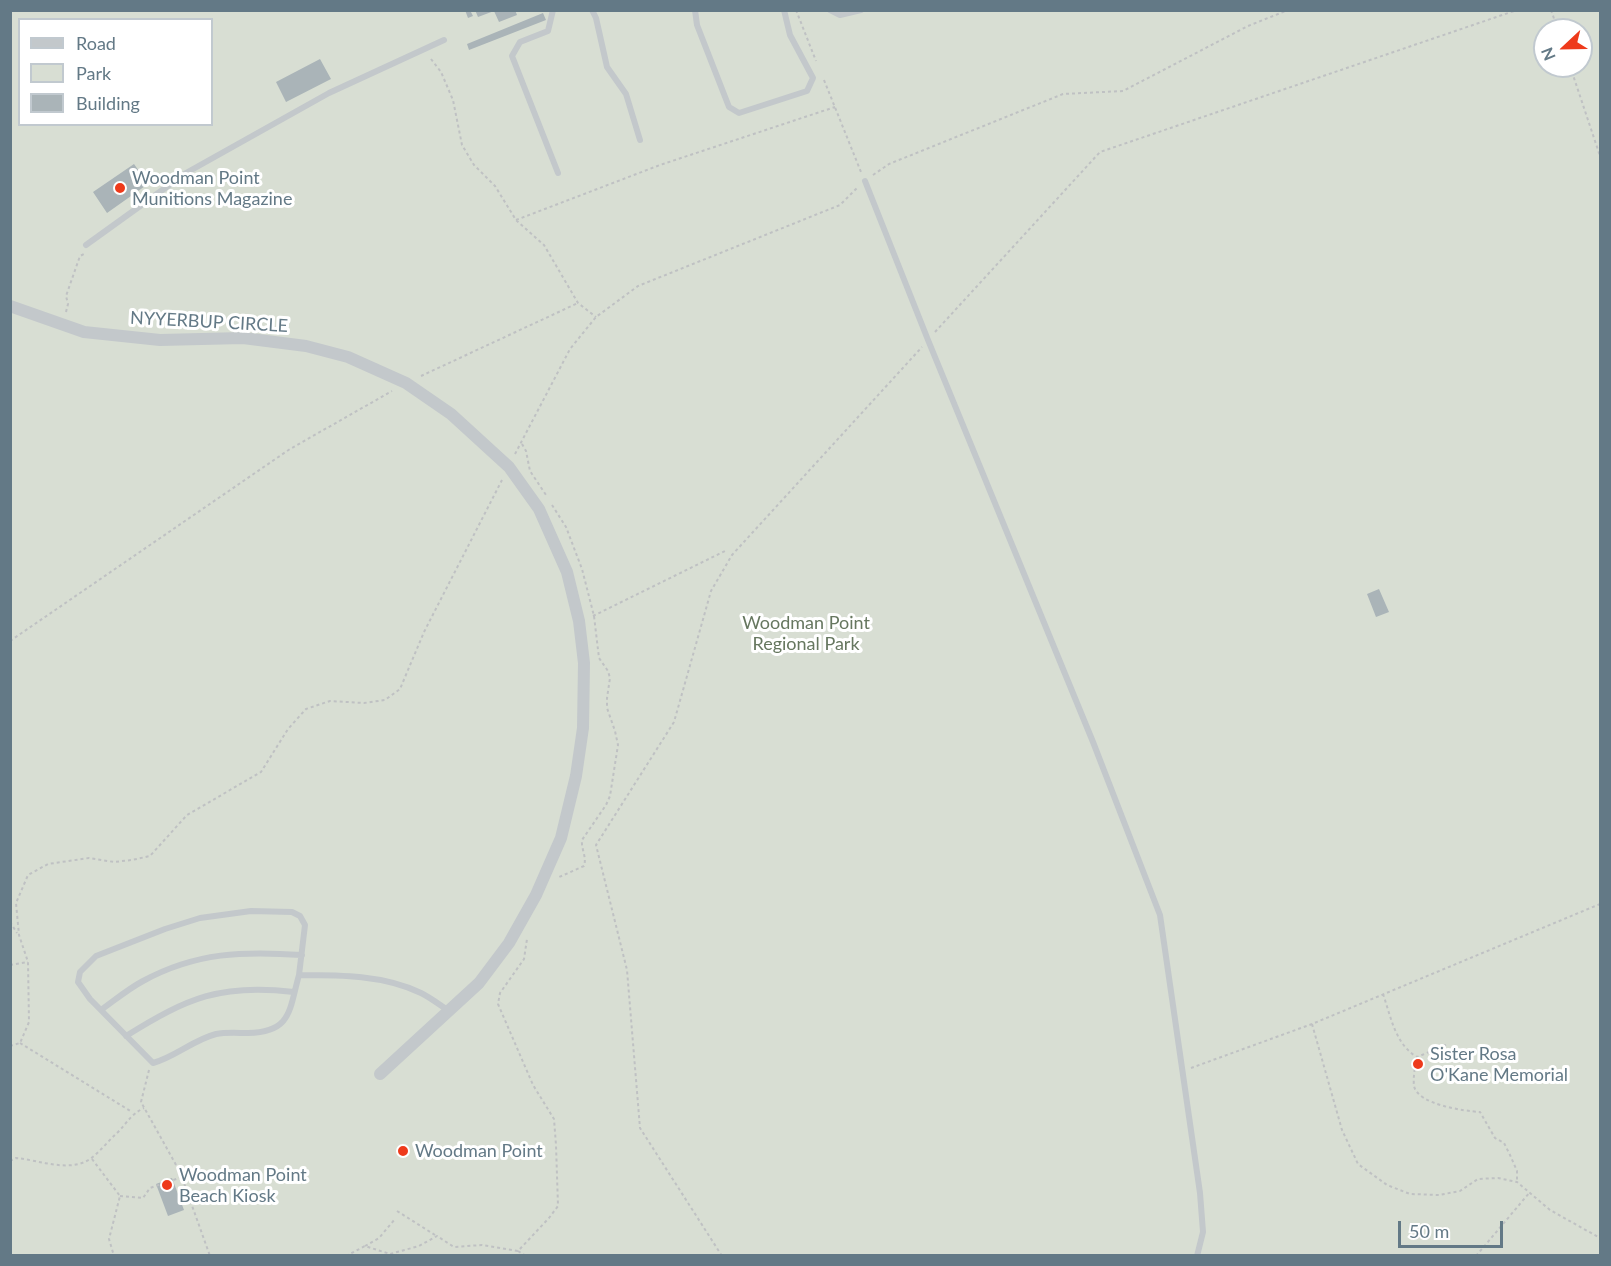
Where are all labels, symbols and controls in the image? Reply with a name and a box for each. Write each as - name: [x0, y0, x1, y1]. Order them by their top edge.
- legend: [18, 18, 213, 126]
- north arrow: [1533, 18, 1593, 78]
- text: Road: [76, 32, 116, 54]
- text: N: [1537, 45, 1559, 63]
- text: Park: [76, 62, 111, 84]
- text: Building: [76, 92, 140, 114]
- place label: Woodman Point Munitions Magazine: [132, 167, 292, 210]
- marker: Woodman Point Munitions Magazine: [113, 181, 127, 195]
- street label: NYYERBUP CIRCLE: [130, 307, 288, 337]
- park label: Woodman Point Regional Park: [742, 612, 870, 654]
- place label: Sister Rosa O'Kane Memorial: [1430, 1043, 1568, 1086]
- marker: Sister Rosa O'Kane Memorial: [1411, 1057, 1425, 1071]
- place label: Woodman Point: [415, 1140, 543, 1162]
- marker: Woodman Point: [396, 1144, 410, 1158]
- place label: Woodman Point Beach Kiosk: [179, 1164, 307, 1206]
- marker: Woodman Point Beach Kiosk: [160, 1178, 174, 1192]
- scale bar: [1401, 1209, 1506, 1247]
- text: 50 m: [1409, 1220, 1449, 1242]

